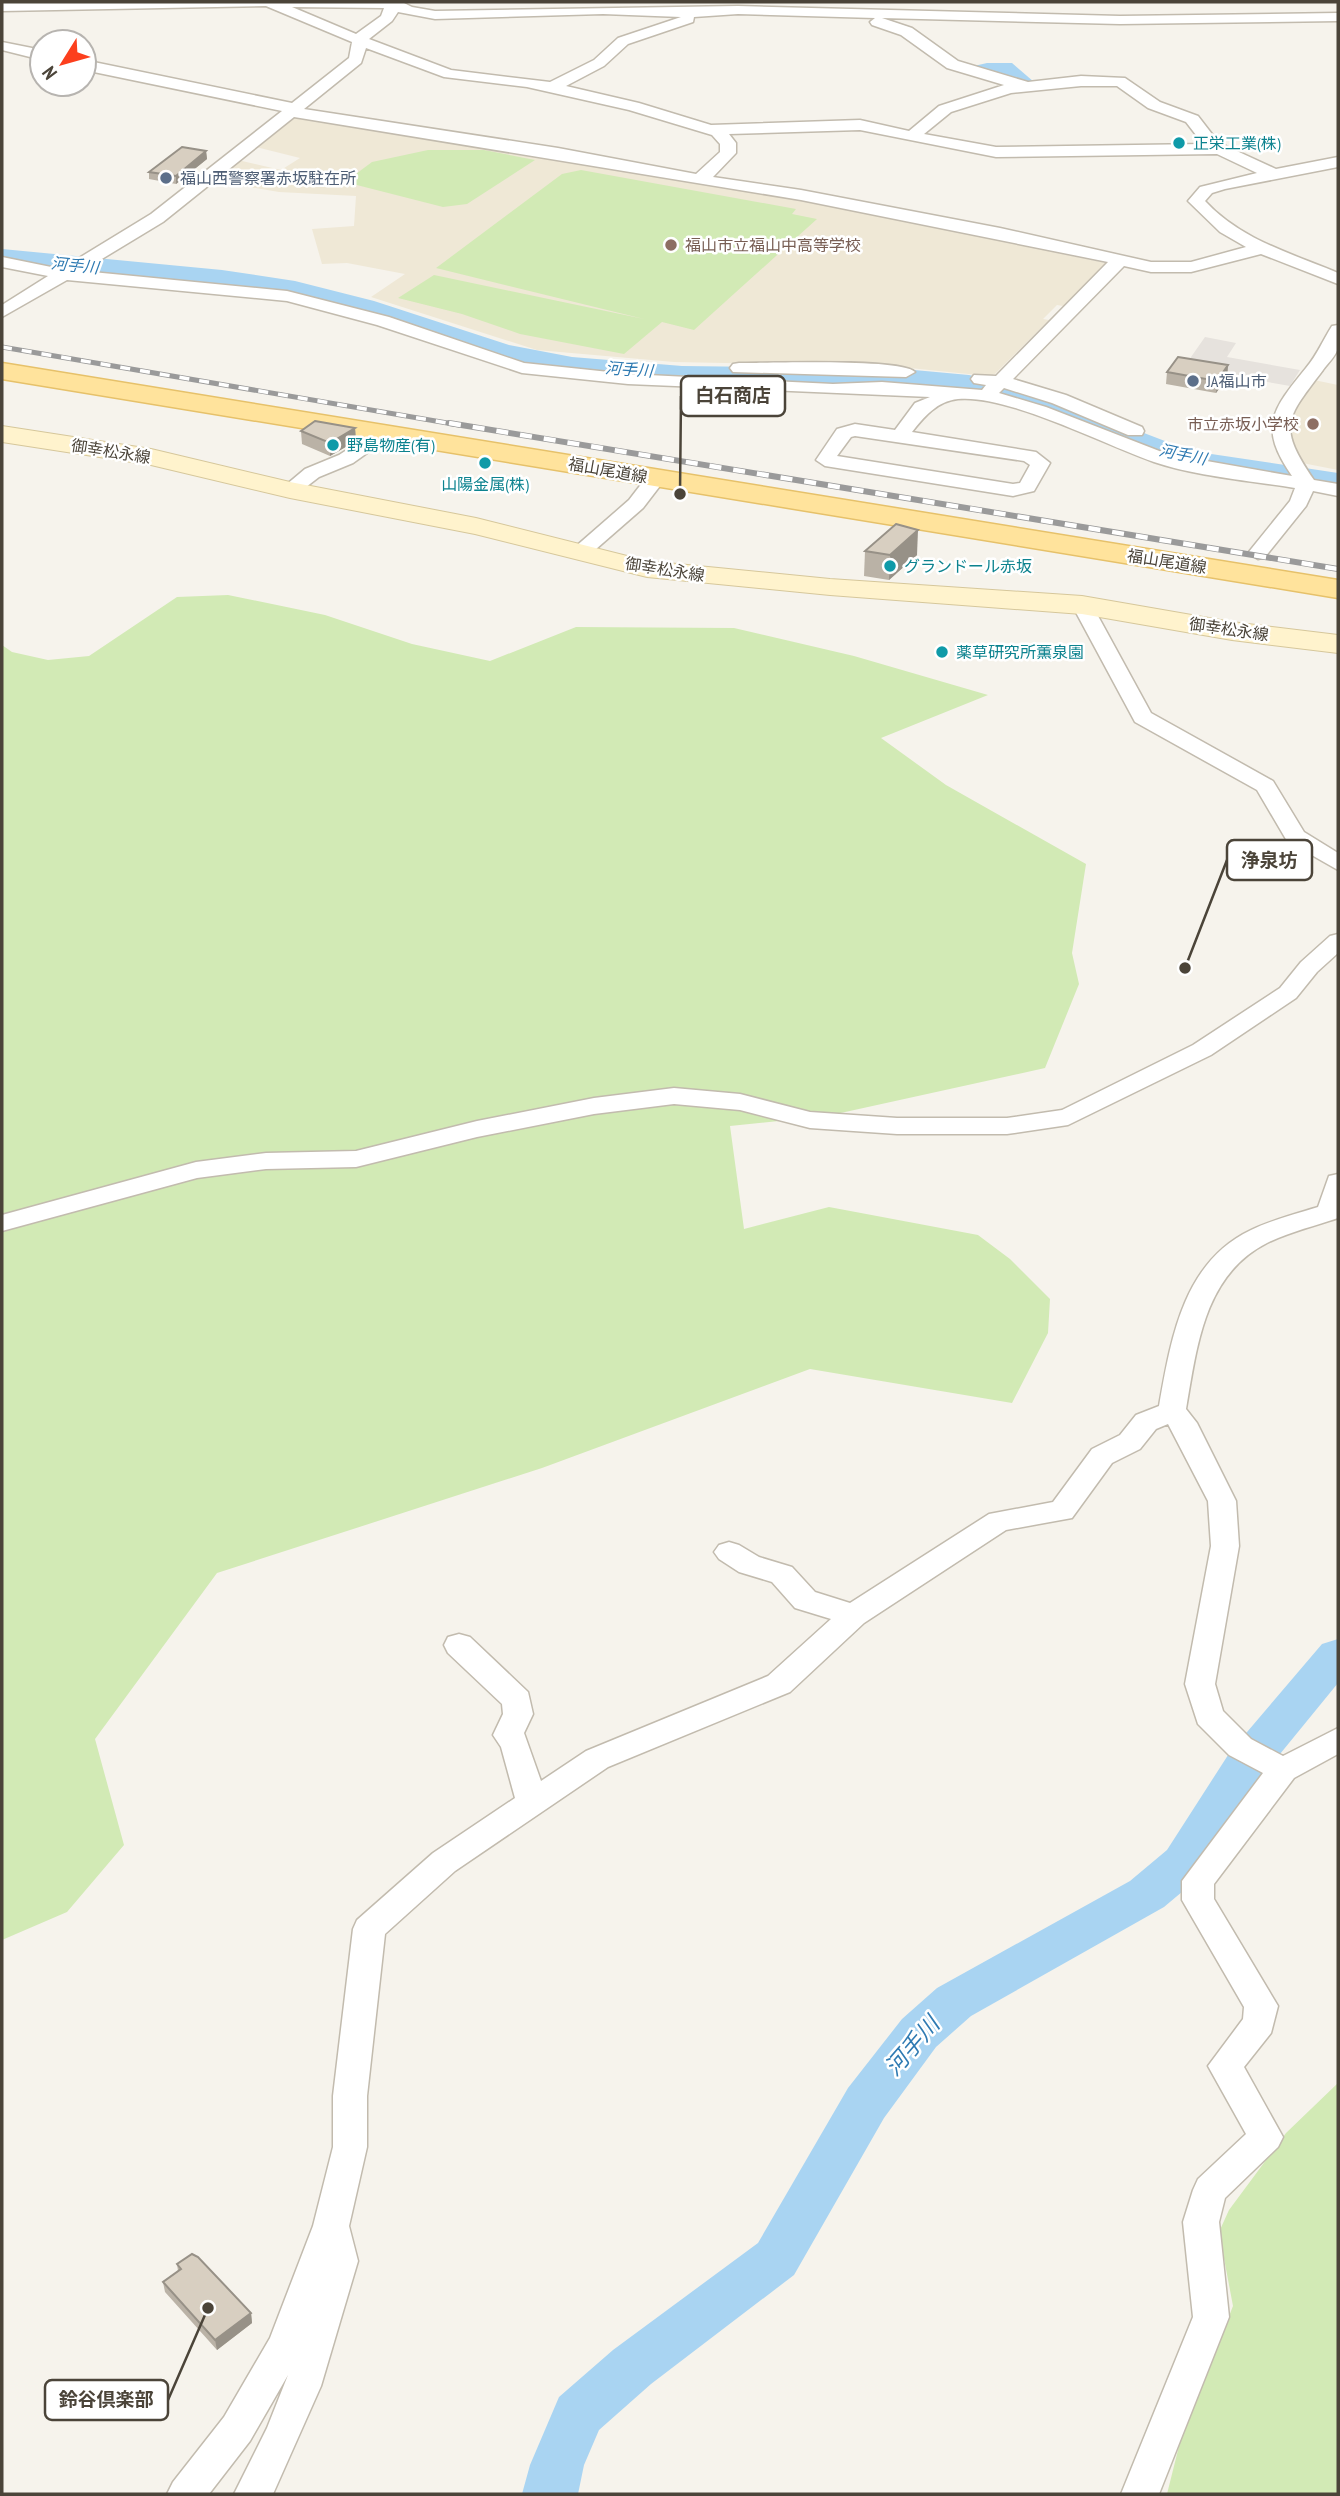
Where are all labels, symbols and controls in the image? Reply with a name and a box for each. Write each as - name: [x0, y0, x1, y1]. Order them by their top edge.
- north arrow: [28, 28, 98, 98]
- text: N: [37, 62, 62, 85]
- place label: 正栄工業(株): [1193, 133, 1281, 153]
- marker: 正栄工業(株): [1171, 135, 1187, 151]
- place label: 福山西警察署赤坂駐在所: [180, 168, 356, 188]
- marker: 福山西警察署赤坂駐在所: [158, 170, 174, 186]
- place label: 福山市立福山中高等学校: [685, 235, 861, 255]
- marker: 福山市立福山中高等学校: [663, 237, 679, 253]
- water label: 河手川: [50, 253, 102, 278]
- water label: 河手川: [604, 357, 656, 381]
- place label: JA福山市: [1206, 371, 1266, 391]
- marker: JA福山市: [1185, 373, 1201, 389]
- callout: 白石商店: [681, 376, 785, 416]
- text: 白石商店: [695, 383, 771, 407]
- place label: 市立赤坂小学校: [1187, 414, 1299, 434]
- marker: 市立赤坂小学校: [1305, 416, 1321, 432]
- street label: 御幸松永線: [70, 435, 152, 467]
- place label: 野島物産(有): [347, 435, 435, 455]
- marker: 野島物産(有): [325, 437, 341, 453]
- water label: 河手川: [1157, 439, 1211, 469]
- street label: 福山尾道線: [567, 453, 649, 487]
- marker: 山陽金属(株): [477, 455, 493, 471]
- place label: 山陽金属(株): [441, 474, 529, 494]
- street label: 福山尾道線: [1126, 545, 1208, 577]
- street label: 御幸松永線: [624, 553, 706, 585]
- place label: グランドール赤坂: [904, 556, 1032, 576]
- marker: グランドール赤坂: [882, 558, 898, 574]
- street label: 御幸松永線: [1188, 614, 1270, 644]
- place label: 薬草研究所薫泉園: [956, 642, 1084, 662]
- marker: 薬草研究所薫泉園: [934, 644, 950, 660]
- callout: 浄泉坊: [1227, 840, 1312, 880]
- text: 浄泉坊: [1240, 848, 1298, 872]
- water label: 河手川: [878, 2008, 947, 2081]
- callout: 鈴谷倶楽部: [45, 2380, 168, 2420]
- text: 鈴谷倶楽部: [58, 2387, 154, 2411]

